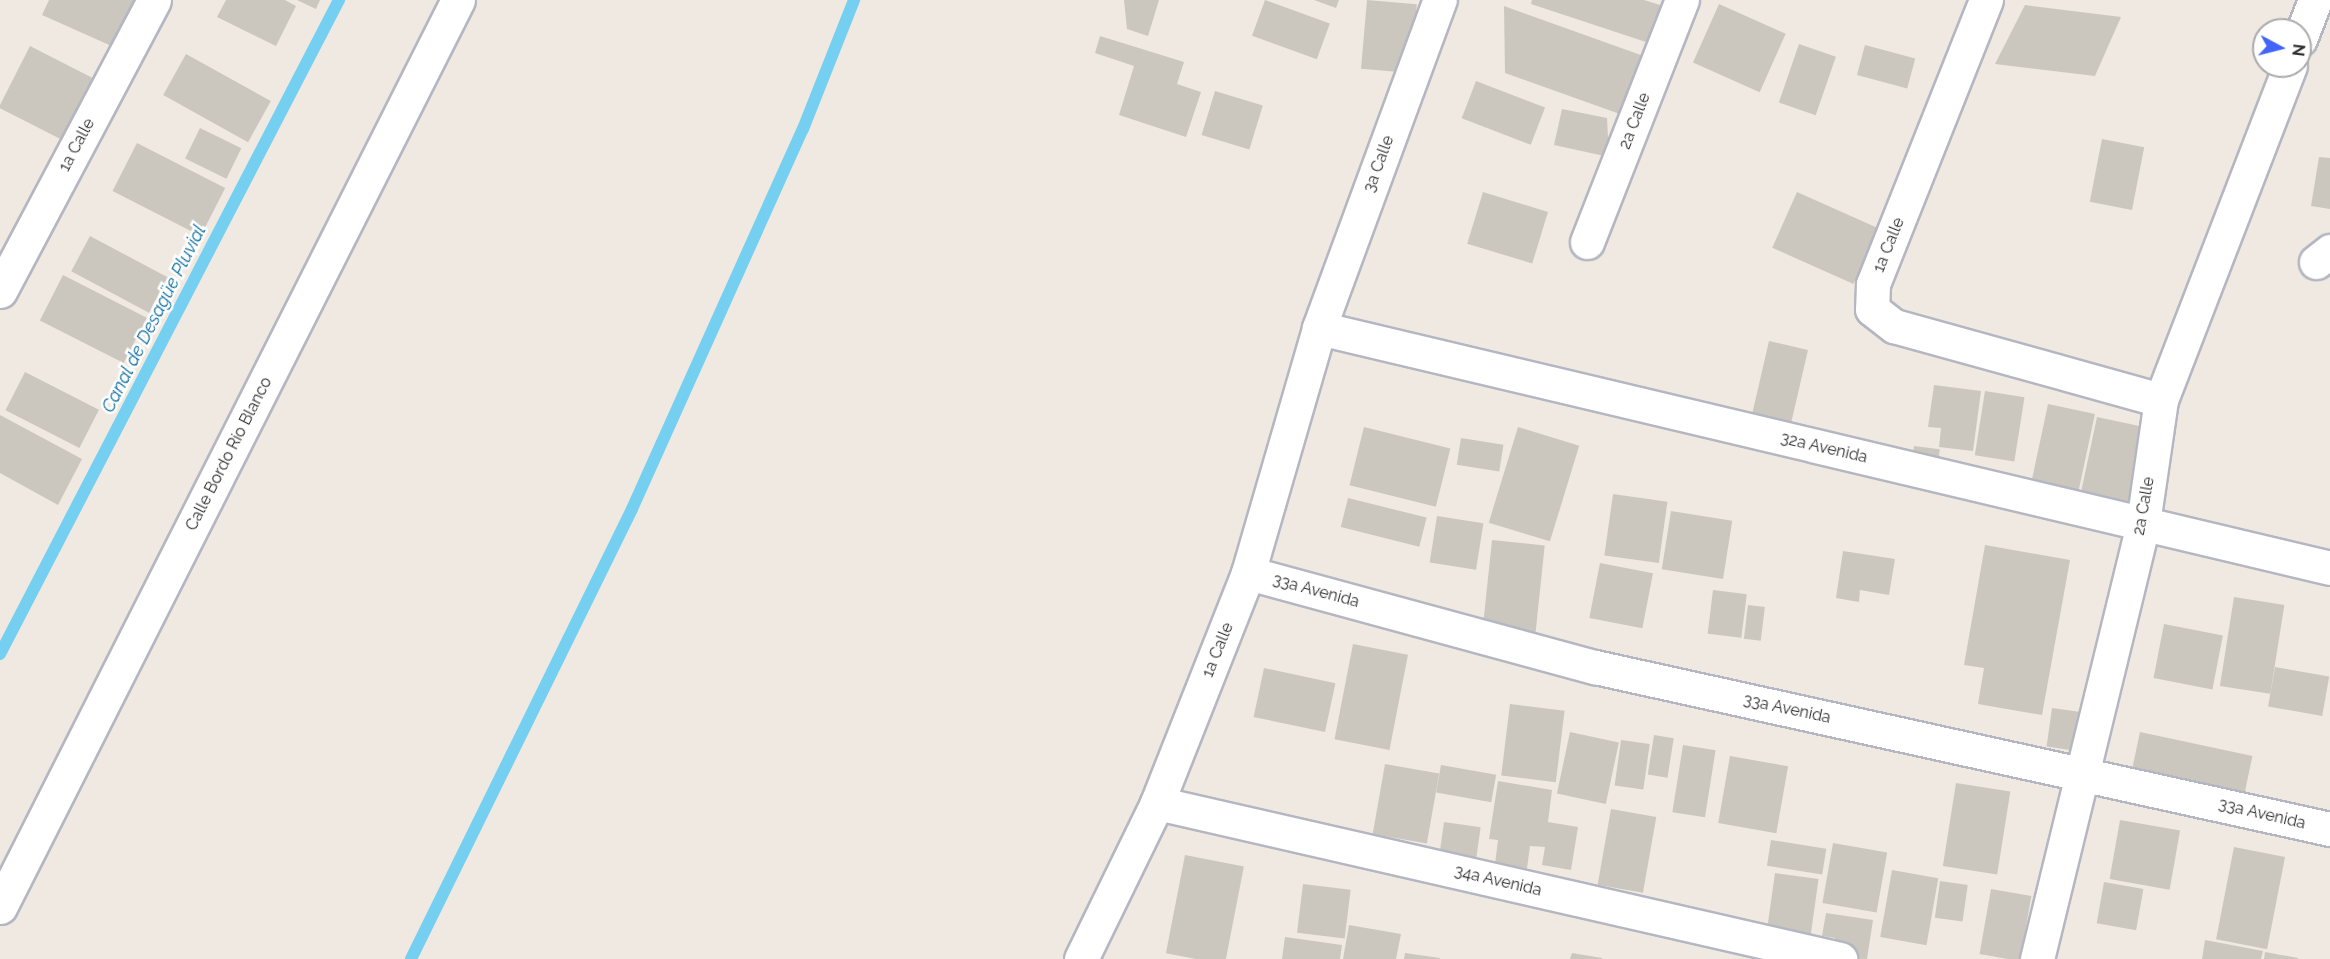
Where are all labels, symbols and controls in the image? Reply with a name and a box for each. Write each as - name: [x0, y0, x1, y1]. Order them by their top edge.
- north arrow: [2252, 18, 2312, 78]
- text: N: [2288, 43, 2309, 57]
- street label: 2a Calle: [1615, 90, 1655, 152]
- street label: 1a Calle: [55, 115, 99, 175]
- street label: 3a Calle: [1360, 133, 1398, 195]
- street label: 1a Calle: [1869, 215, 1909, 275]
- water label: Canal de Desagüe Pluvial: [97, 222, 211, 416]
- street label: Calle Bordo Río Blanco: [182, 374, 276, 534]
- street label: 32a Avenida: [1778, 429, 1870, 467]
- street label: 2a Calle: [2129, 475, 2159, 537]
- street label: 33a Avenida: [1270, 570, 1362, 612]
- street label: 1a Calle: [1198, 620, 1238, 680]
- street label: 33a Avenida: [1741, 690, 1833, 728]
- street label: 33a Avenida: [2216, 795, 2308, 833]
- street label: 34a Avenida: [1452, 862, 1544, 900]

